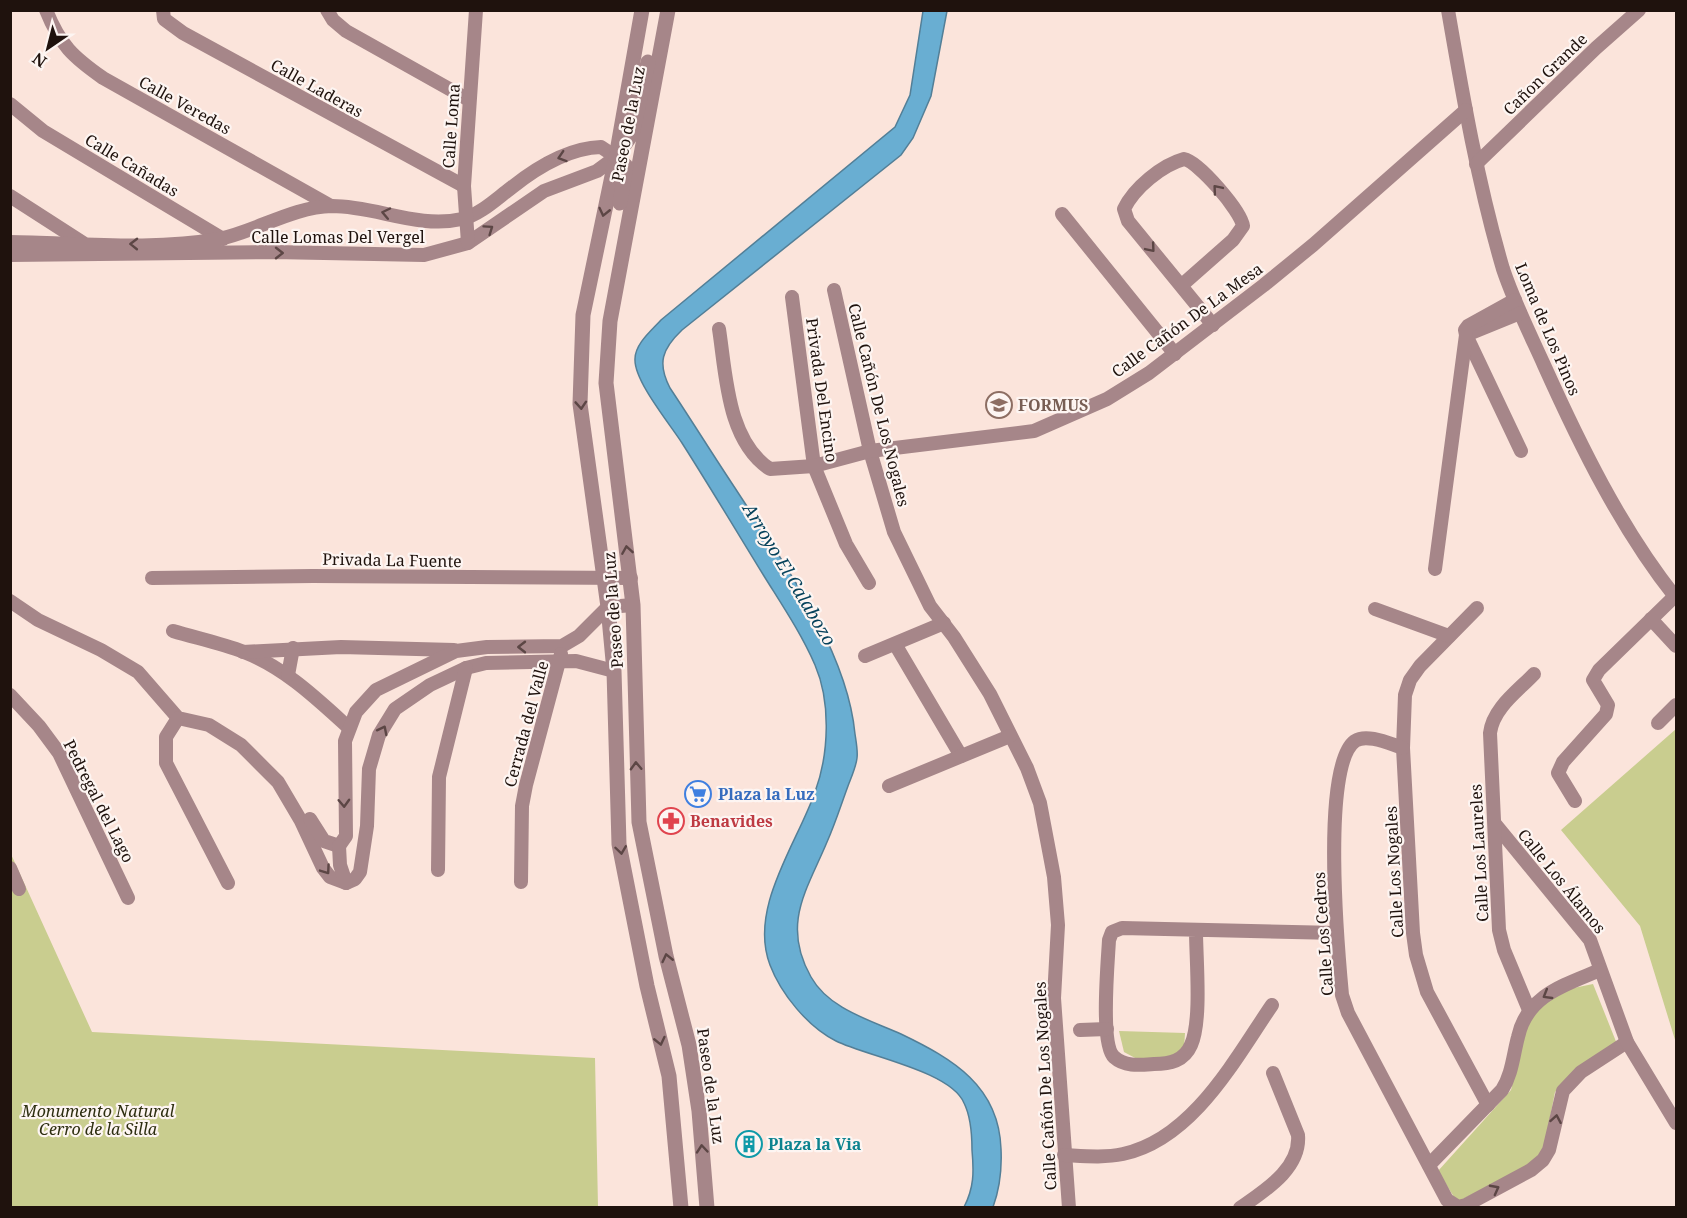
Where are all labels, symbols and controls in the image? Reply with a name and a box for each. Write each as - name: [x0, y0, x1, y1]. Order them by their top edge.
- north arrow: [18, 18, 78, 78]
- street label: Cañon Grande: [1498, 28, 1592, 120]
- text: N: [28, 47, 51, 73]
- street label: Calle Laderas: [267, 54, 367, 122]
- street label: Paseo de la Luz: [606, 65, 650, 183]
- street label: Calle Veredas: [135, 71, 235, 139]
- street label: Calle Loma: [437, 83, 465, 169]
- street label: Calle Cañadas: [81, 128, 183, 202]
- one-way arrow: [557, 150, 568, 162]
- one-way arrow: [1214, 185, 1225, 196]
- one-way arrow: [382, 207, 392, 220]
- one-way arrow: [598, 207, 611, 217]
- one-way arrow: [482, 225, 493, 236]
- street label: Calle Lomas Del Vergel: [251, 226, 425, 248]
- one-way arrow: [130, 237, 139, 250]
- one-way arrow: [1144, 241, 1155, 252]
- one-way arrow: [274, 247, 283, 259]
- street label: Calle Cañón De La Mesa: [1107, 258, 1267, 382]
- street label: Loma de Los Pinos: [1510, 259, 1586, 399]
- street label: Calle Cañón De Los Nogales: [843, 301, 915, 509]
- street label: Privada Del Encino: [801, 316, 843, 464]
- school or university icon: FORMUS: [984, 390, 1014, 420]
- place label: FORMUS: [1018, 394, 1088, 416]
- one-way arrow: [574, 401, 587, 410]
- water label: Arroyo El Calabozo: [737, 496, 842, 650]
- one-way arrow: [621, 546, 634, 556]
- street label: Privada La Fuente: [322, 548, 462, 572]
- street label: Paseo de la Luz: [598, 551, 628, 669]
- one-way arrow: [517, 641, 526, 653]
- street label: Cerrada del Valle: [499, 658, 553, 790]
- one-way arrow: [375, 725, 387, 736]
- street label: Pedregal del Lago: [59, 736, 139, 866]
- one-way arrow: [630, 761, 643, 770]
- supermarket icon: Plaza la Luz: [683, 779, 713, 809]
- place label: Plaza la Luz: [718, 783, 815, 805]
- street label: Calle Los Laureles: [1464, 784, 1494, 922]
- one-way arrow: [338, 799, 350, 808]
- pharmacy icon: Benavides: [656, 806, 686, 836]
- street label: Calle Los Nogales: [1380, 806, 1408, 938]
- place label: Benavides: [690, 810, 773, 832]
- street label: Calle Los Álamos: [1513, 824, 1611, 938]
- one-way arrow: [614, 845, 626, 854]
- one-way arrow: [319, 863, 330, 874]
- street label: Calle Los Cedros: [1308, 871, 1338, 997]
- one-way arrow: [661, 953, 674, 963]
- street label: Calle Cañón De Los Nogales: [1029, 981, 1061, 1191]
- one-way arrow: [1543, 987, 1553, 999]
- street label: Paseo de la Luz: [692, 1027, 730, 1145]
- one-way arrow: [652, 1036, 665, 1046]
- park label: Monumento Natural Cerro de la Silla: [21, 1100, 174, 1140]
- one-way arrow: [1549, 1114, 1562, 1124]
- building icon: Plaza la Via: [734, 1129, 764, 1159]
- place label: Plaza la Via: [768, 1133, 862, 1155]
- one-way arrow: [696, 1145, 709, 1154]
- one-way arrow: [1489, 1185, 1500, 1196]

